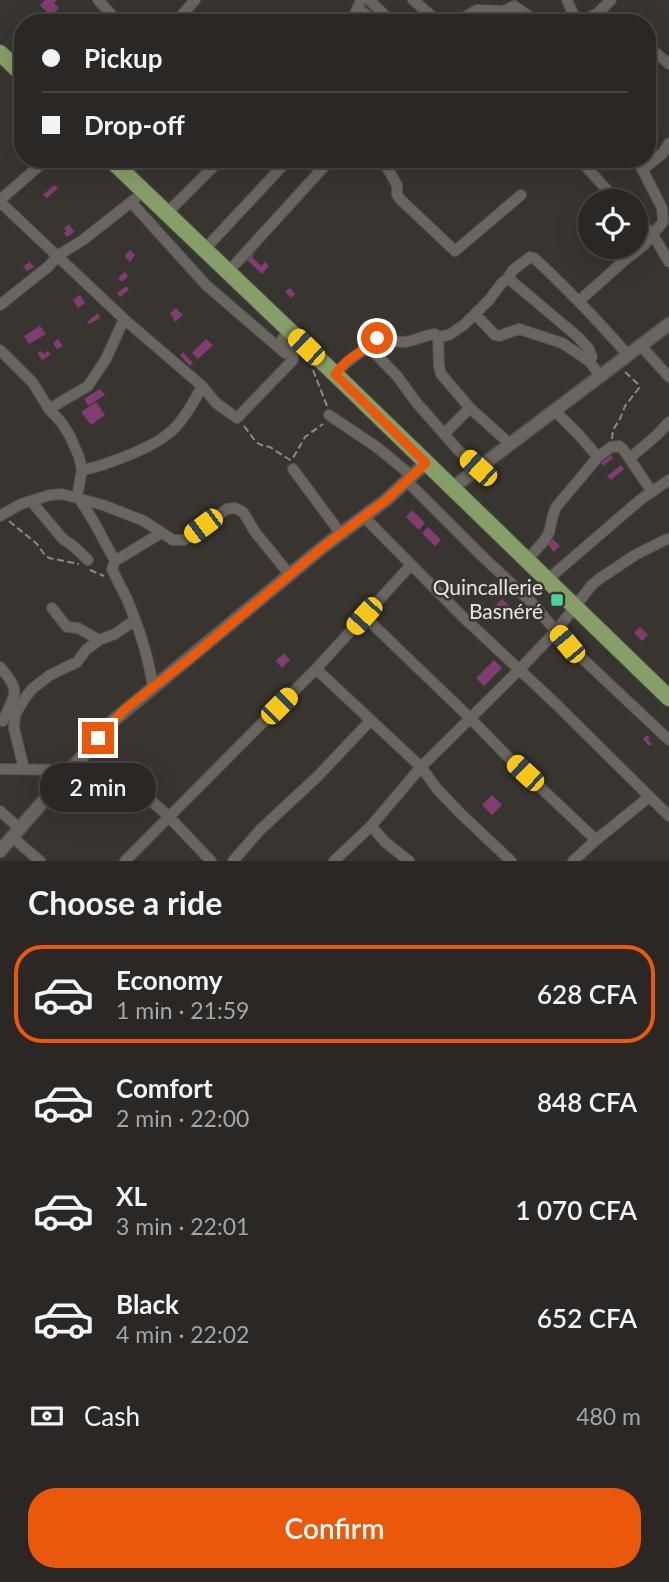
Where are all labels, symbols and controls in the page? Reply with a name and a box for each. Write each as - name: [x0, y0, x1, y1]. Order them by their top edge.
- text: Pickup: [84, 42, 163, 74]
- text: Drop-off: [84, 109, 185, 141]
- map controls: [578, 189, 648, 259]
- button: locate: [578, 189, 648, 259]
- route start: [361, 322, 393, 354]
- car: [284, 325, 329, 369]
- car: [456, 446, 501, 490]
- car: [180, 505, 227, 547]
- place label: Quincallerie Basnéré: [433, 574, 543, 623]
- marker: Quincallerie Basnéré: [549, 592, 565, 608]
- car: [343, 593, 386, 639]
- car: [546, 621, 589, 667]
- car: [257, 684, 302, 728]
- route end: [82, 722, 114, 754]
- car: [503, 751, 548, 795]
- callout: 2 min: [40, 762, 156, 812]
- text: 2 min: [70, 773, 126, 801]
- text: Choose a ride: [28, 883, 222, 922]
- icon: car: [32, 963, 95, 1026]
- text: Economy: [116, 964, 222, 996]
- text: 628 CFA: [537, 978, 637, 1010]
- text: 1 min · 21:59: [116, 996, 249, 1024]
- icon: car: [32, 1071, 95, 1134]
- text: Comfort: [116, 1072, 213, 1104]
- text: 848 CFA: [537, 1086, 637, 1118]
- text: 2 min · 22:00: [116, 1104, 249, 1132]
- icon: car: [32, 1179, 95, 1242]
- text: XL: [116, 1180, 147, 1212]
- text: 1 070 CFA: [515, 1194, 637, 1226]
- text: 3 min · 22:01: [116, 1212, 249, 1240]
- icon: car: [32, 1287, 95, 1350]
- text: Black: [116, 1288, 179, 1320]
- text: 652 CFA: [537, 1302, 637, 1334]
- text: 4 min · 22:02: [116, 1320, 249, 1348]
- icon: cash: [28, 1397, 66, 1435]
- text: Cash: [84, 1400, 140, 1432]
- text: 480 m: [576, 1402, 641, 1430]
- button: Confirm: [28, 1488, 641, 1568]

